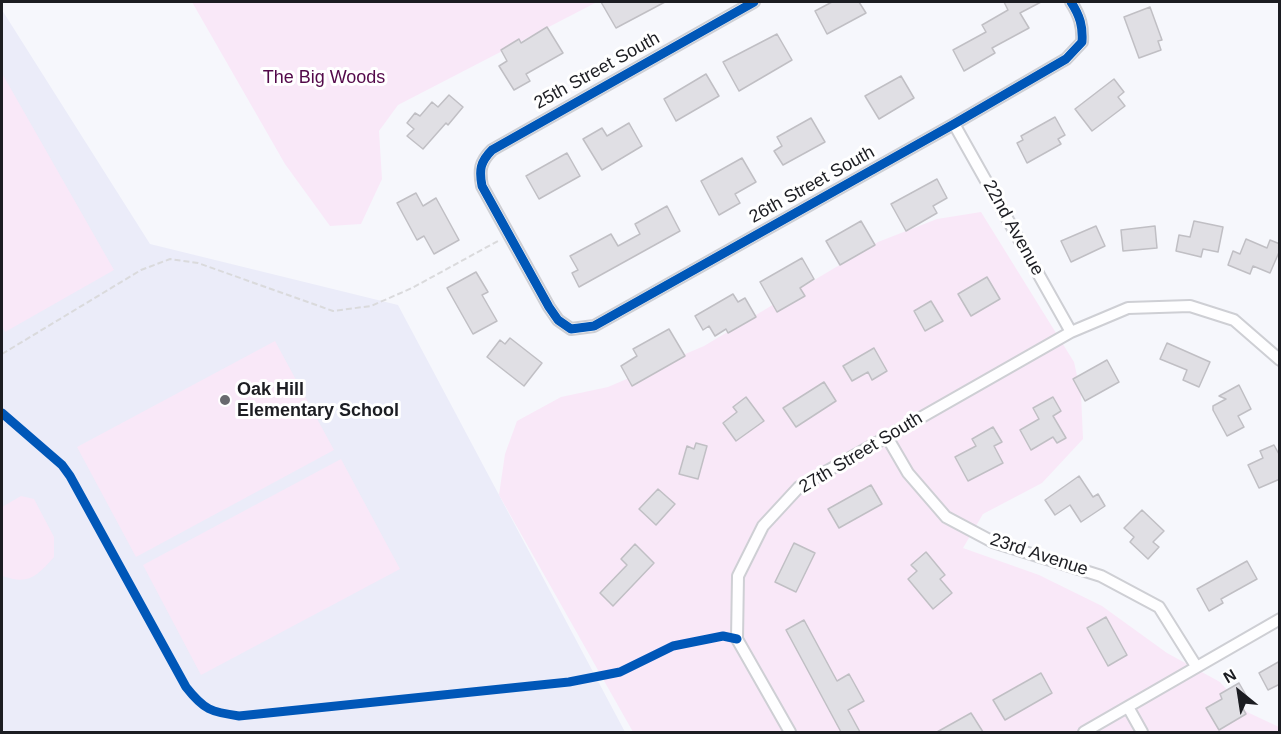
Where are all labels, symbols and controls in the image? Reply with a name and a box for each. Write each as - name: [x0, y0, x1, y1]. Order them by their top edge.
- street label: 25th Street South: [530, 28, 664, 114]
- park label: The Big Woods: [263, 67, 385, 89]
- street label: 26th Street South: [745, 142, 879, 228]
- street label: 22nd Avenue: [978, 177, 1048, 279]
- place label: Oak Hill Elementary School: [237, 379, 399, 422]
- marker: Oak Hill Elementary School: [218, 393, 232, 407]
- street label: 27th Street South: [795, 408, 927, 498]
- street label: 23rd Avenue: [987, 529, 1091, 581]
- north arrow: [1209, 662, 1269, 722]
- text: N: [1220, 666, 1239, 686]

